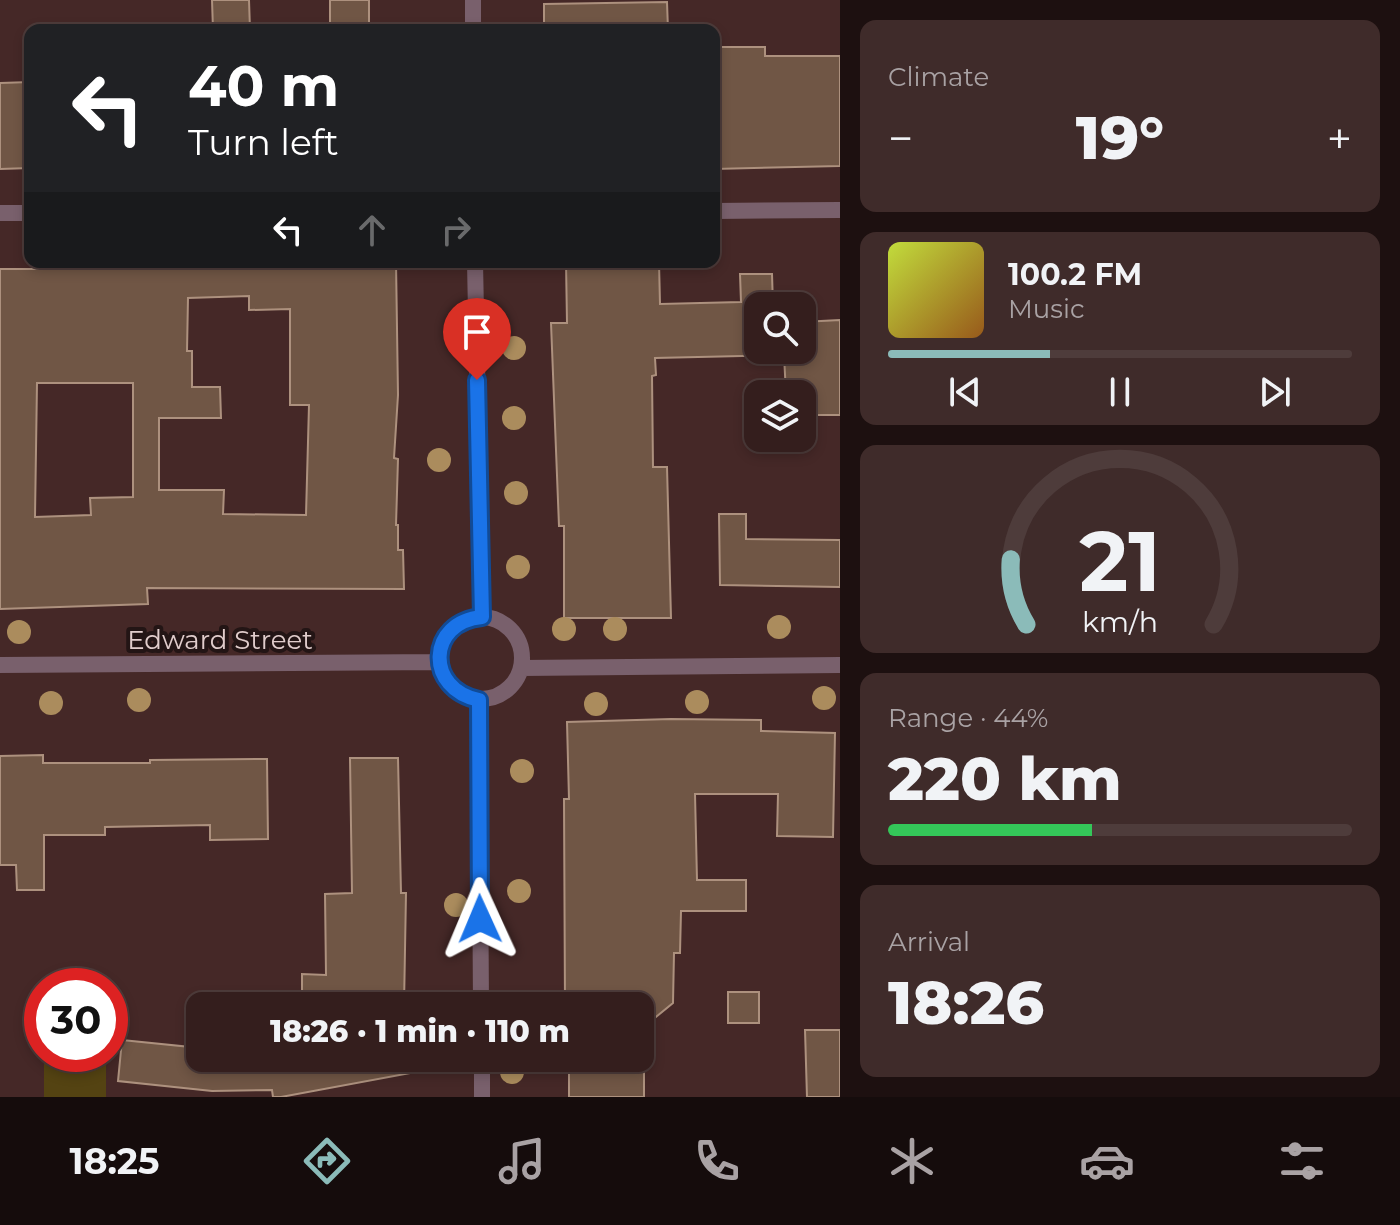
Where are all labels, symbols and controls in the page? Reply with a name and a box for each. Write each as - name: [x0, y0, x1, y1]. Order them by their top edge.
- text: 40 m: [188, 52, 339, 120]
- icon: left: [56, 56, 160, 160]
- text: Climate: [888, 61, 989, 93]
- text: 19°: [1076, 101, 1164, 174]
- text: −: [888, 111, 913, 165]
- text: +: [1327, 111, 1352, 165]
- text: Turn left: [188, 120, 339, 164]
- icon: left: [266, 208, 310, 252]
- icon: ahead: [350, 208, 394, 252]
- icon: right: [434, 208, 478, 252]
- text: 100.2 FM: [1008, 256, 1142, 293]
- map controls: [744, 292, 816, 452]
- button: search: [744, 292, 816, 364]
- text: Music: [1008, 293, 1085, 325]
- pin: [443, 298, 511, 380]
- icon: arrive: [455, 310, 499, 354]
- icon: previous: [943, 370, 987, 414]
- icon: pause: [1098, 370, 1142, 414]
- icon: next: [1253, 370, 1297, 414]
- button: layers: [744, 380, 816, 452]
- text: 21: [1079, 509, 1161, 611]
- text: km/h: [1082, 604, 1158, 639]
- street label: Edward Street: [127, 624, 313, 656]
- text: Range · 44%: [888, 702, 1048, 734]
- text: 220 km: [888, 742, 1122, 815]
- position arrow: [438, 877, 522, 961]
- text: Arrival: [888, 926, 970, 958]
- text: 18:26: [888, 966, 1044, 1039]
- speed limit sign: 30: [24, 968, 128, 1072]
- text: 18:26 · 1 min · 110 m: [270, 1013, 570, 1050]
- icon: directions: [299, 1133, 355, 1189]
- icon: music: [494, 1133, 550, 1189]
- icon: phone: [689, 1133, 745, 1189]
- icon: climate: [884, 1133, 940, 1189]
- icon: car: [1079, 1133, 1135, 1189]
- icon: filters: [1274, 1133, 1330, 1189]
- text: 18:25: [70, 1139, 160, 1183]

